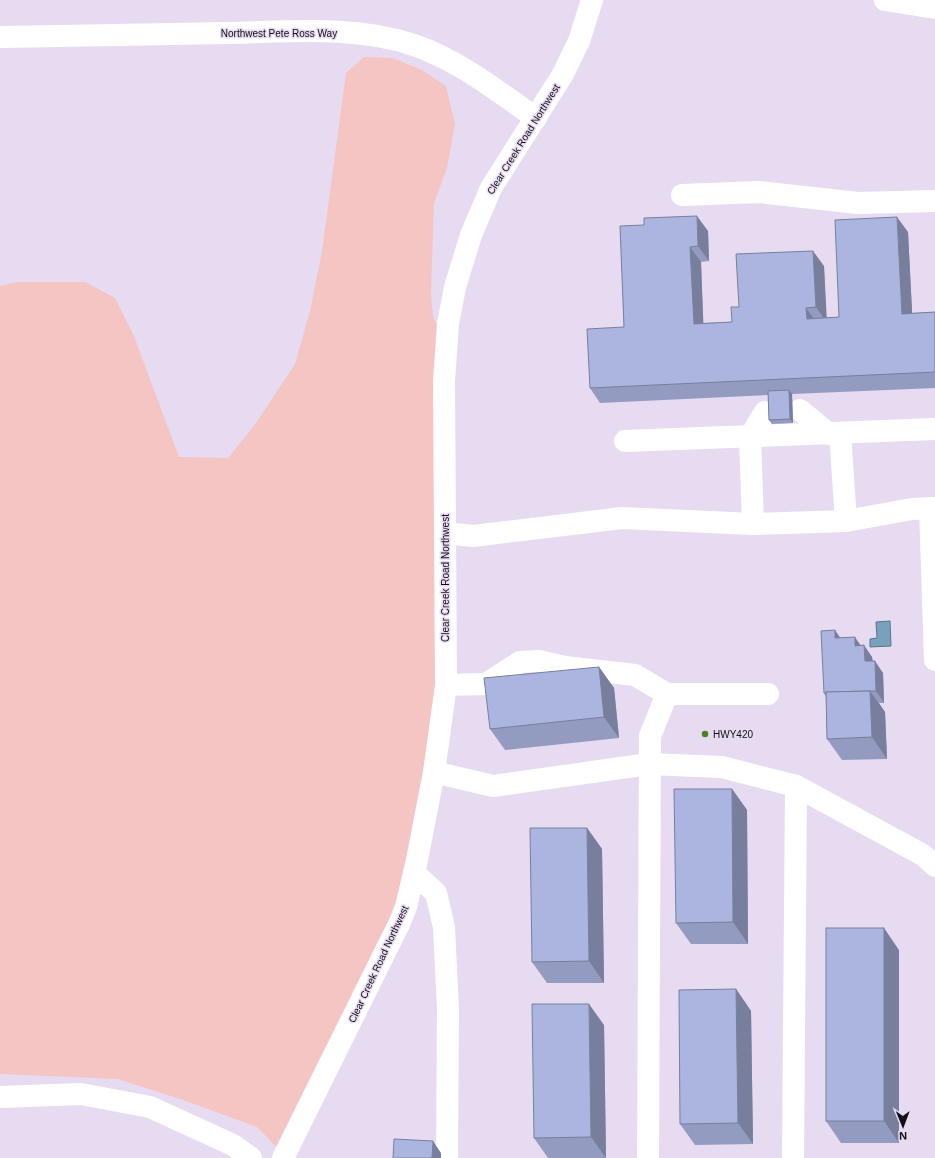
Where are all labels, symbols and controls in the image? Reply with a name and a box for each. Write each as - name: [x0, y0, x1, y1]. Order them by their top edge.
- street label: Northwest Pete Ross Way: [221, 28, 337, 39]
- street label: Clear Creek Road Northwest: [485, 82, 562, 196]
- street label: Clear Creek Road Northwest: [440, 514, 451, 642]
- marker: HWY420: [700, 729, 710, 739]
- place label: HWY420: [713, 729, 753, 740]
- street label: Clear Creek Road Northwest: [346, 904, 411, 1024]
- north arrow: [883, 1106, 923, 1146]
- text: N: [899, 1130, 907, 1142]

